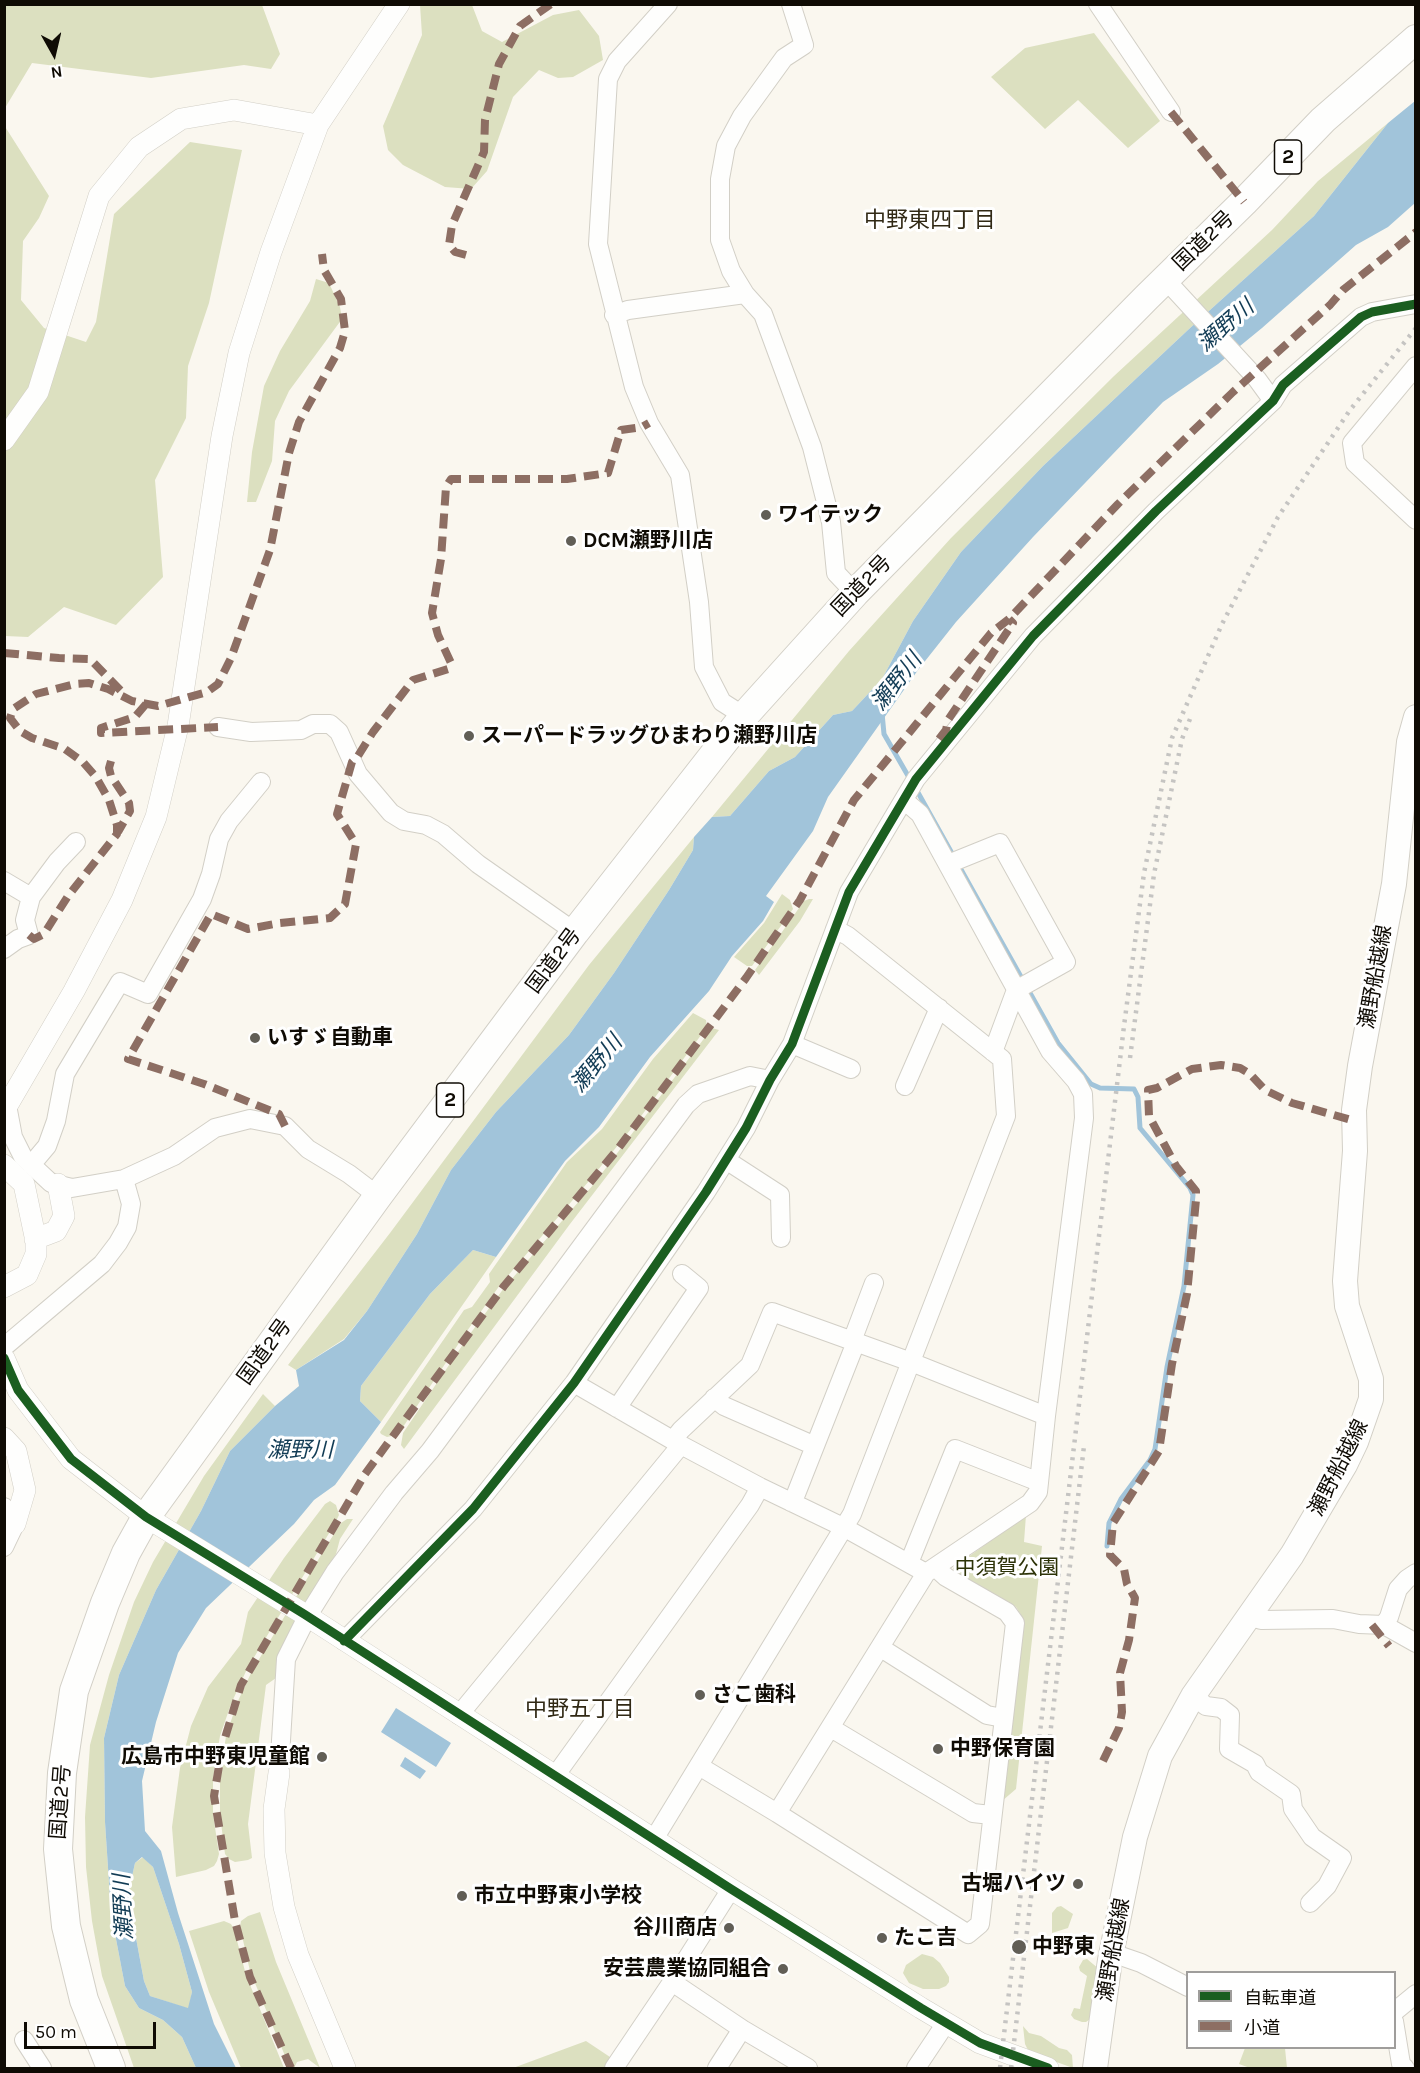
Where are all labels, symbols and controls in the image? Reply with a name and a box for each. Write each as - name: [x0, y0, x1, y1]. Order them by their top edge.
- north arrow: [24, 24, 84, 84]
- text: N: [50, 62, 64, 83]
- road number: 2: [1274, 140, 1302, 174]
- street label: 国道2号: [1168, 206, 1240, 276]
- district label: 中野東四丁目: [864, 208, 996, 234]
- water label: 瀬野川: [1192, 294, 1260, 358]
- place label: ワイテック: [778, 502, 883, 528]
- marker: ワイテック: [759, 508, 773, 522]
- place label: DCM瀬野川店: [583, 528, 713, 554]
- marker: DCM瀬野川店: [564, 534, 578, 548]
- street label: 国道2号: [827, 550, 897, 622]
- water label: 瀬野川: [866, 648, 928, 716]
- place label: スーパードラッグひまわり瀬野川店: [481, 723, 817, 749]
- marker: スーパードラッグひまわり瀬野川店: [462, 729, 476, 743]
- street label: 国道2号: [521, 923, 587, 999]
- street label: 瀬野船越線: [1354, 923, 1398, 1031]
- place label: いすゞ自動車: [267, 1025, 393, 1051]
- water label: 瀬野川: [566, 1030, 628, 1098]
- marker: いすゞ自動車: [248, 1031, 262, 1045]
- road number: 2: [436, 1083, 464, 1117]
- street label: 国道2号: [233, 1314, 297, 1390]
- street label: 瀬野船越線: [1304, 1416, 1374, 1520]
- water label: 瀬野川: [267, 1438, 333, 1464]
- park label: 中須賀公園: [955, 1555, 1059, 1581]
- place label: さこ歯科: [712, 1682, 796, 1708]
- marker: さこ歯科: [693, 1688, 707, 1702]
- district label: 中野五丁目: [525, 1697, 635, 1723]
- place label: 中野保育園: [950, 1736, 1055, 1762]
- marker: 中野保育園: [931, 1742, 945, 1756]
- place label: 広島市中野東児童館: [121, 1744, 310, 1770]
- marker: 広島市中野東児童館: [315, 1750, 329, 1764]
- street label: 国道2号: [46, 1764, 76, 1840]
- place label: 古堀ハイツ: [961, 1871, 1066, 1897]
- water label: 瀬野川: [109, 1873, 139, 1941]
- marker: 古堀ハイツ: [1071, 1877, 1085, 1891]
- place label: 市立中野東小学校: [474, 1883, 642, 1909]
- marker: 市立中野東小学校: [455, 1889, 469, 1903]
- street label: 瀬野船越線: [1092, 1896, 1136, 2004]
- place label: 谷川商店: [633, 1915, 717, 1941]
- marker: 谷川商店: [722, 1921, 736, 1935]
- place label: たこ吉: [894, 1925, 957, 1951]
- marker: たこ吉: [875, 1931, 889, 1945]
- place label: 中野東: [1032, 1934, 1095, 1960]
- marker: 中野東: [1010, 1938, 1028, 1956]
- place label: 安芸農業協同組合: [603, 1956, 771, 1982]
- marker: 安芸農業協同組合: [776, 1962, 790, 1976]
- legend: [1186, 1971, 1396, 2049]
- text: 自転車道: [1244, 1987, 1316, 2009]
- scale bar: [27, 2010, 159, 2048]
- text: 小道: [1244, 2017, 1280, 2039]
- text: 50 m: [35, 2021, 77, 2043]

